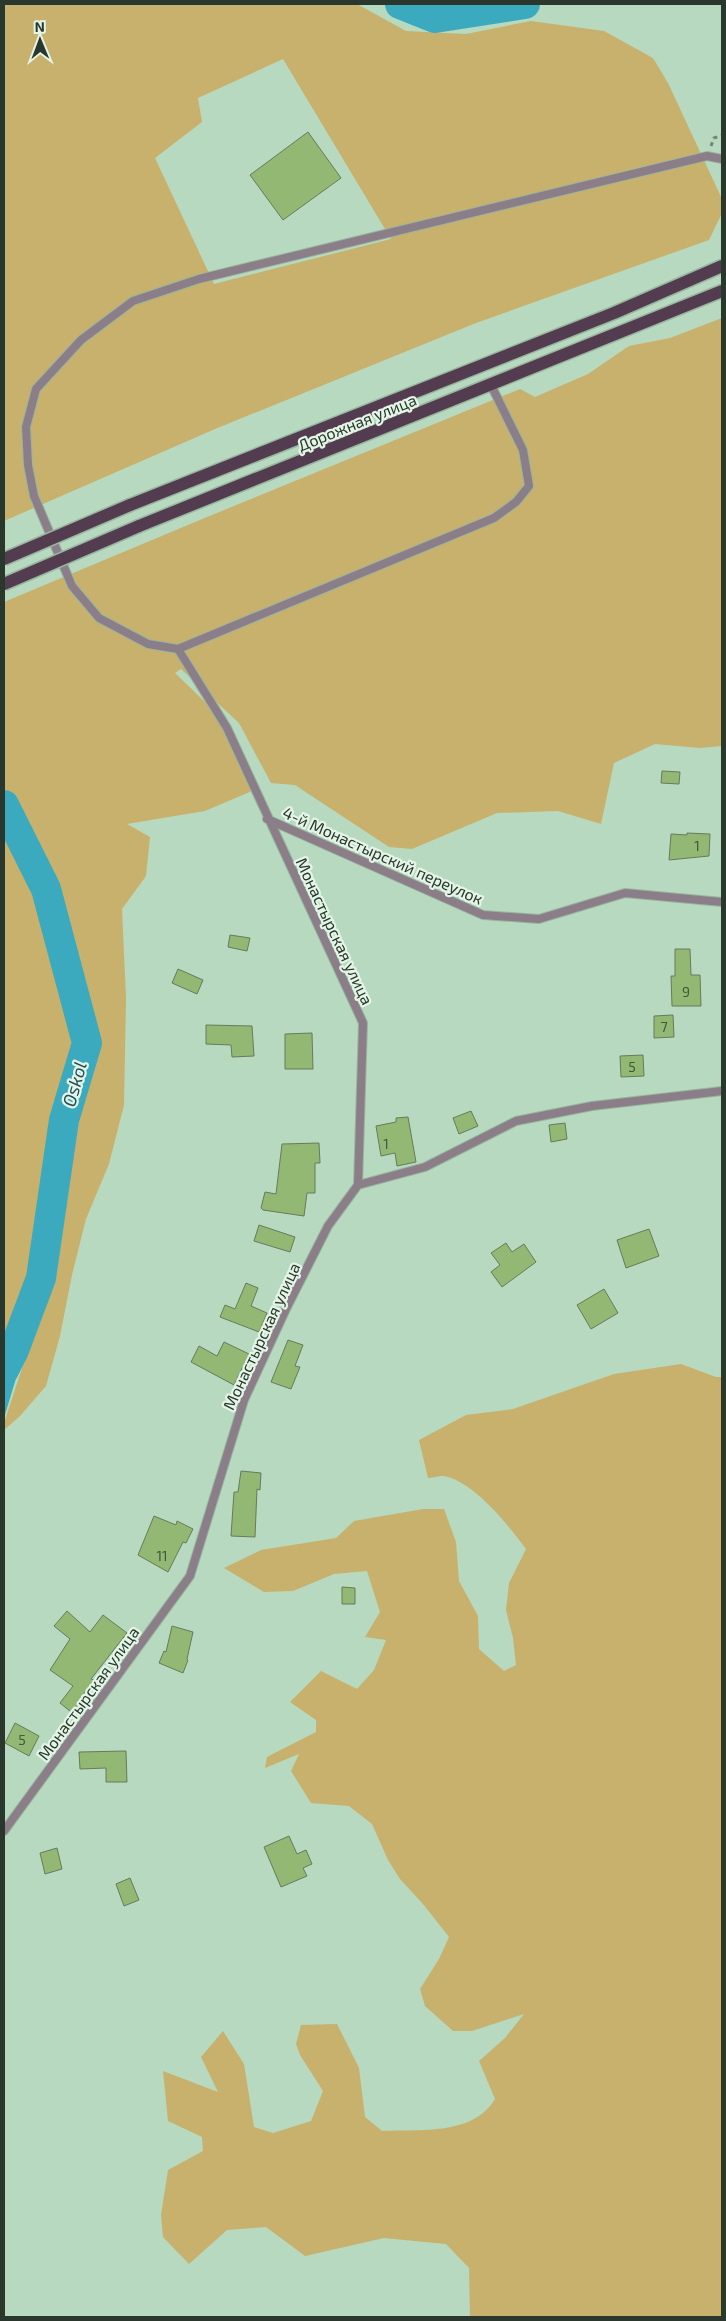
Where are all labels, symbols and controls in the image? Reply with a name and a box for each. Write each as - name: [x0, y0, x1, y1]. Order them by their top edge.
- north arrow: [15, 15, 65, 65]
- text: N: [35, 18, 45, 35]
- street label: Дорожная улица: [295, 390, 420, 455]
- street label: 4-й Монастырский переулок: [280, 802, 486, 909]
- house number: 1: [694, 837, 700, 854]
- street label: Монастырская улица: [292, 854, 377, 1008]
- house number: 9: [682, 983, 690, 1000]
- house number: 7: [660, 1018, 668, 1035]
- house number: 5: [628, 1058, 636, 1075]
- water label: Oskol: [57, 1059, 91, 1109]
- house number: 1: [383, 1135, 389, 1152]
- street label: Монастырская улица: [219, 1259, 304, 1413]
- house number: 11: [156, 1547, 168, 1564]
- street label: Монастырская улица: [33, 1623, 144, 1764]
- house number: 5: [18, 1731, 26, 1748]

